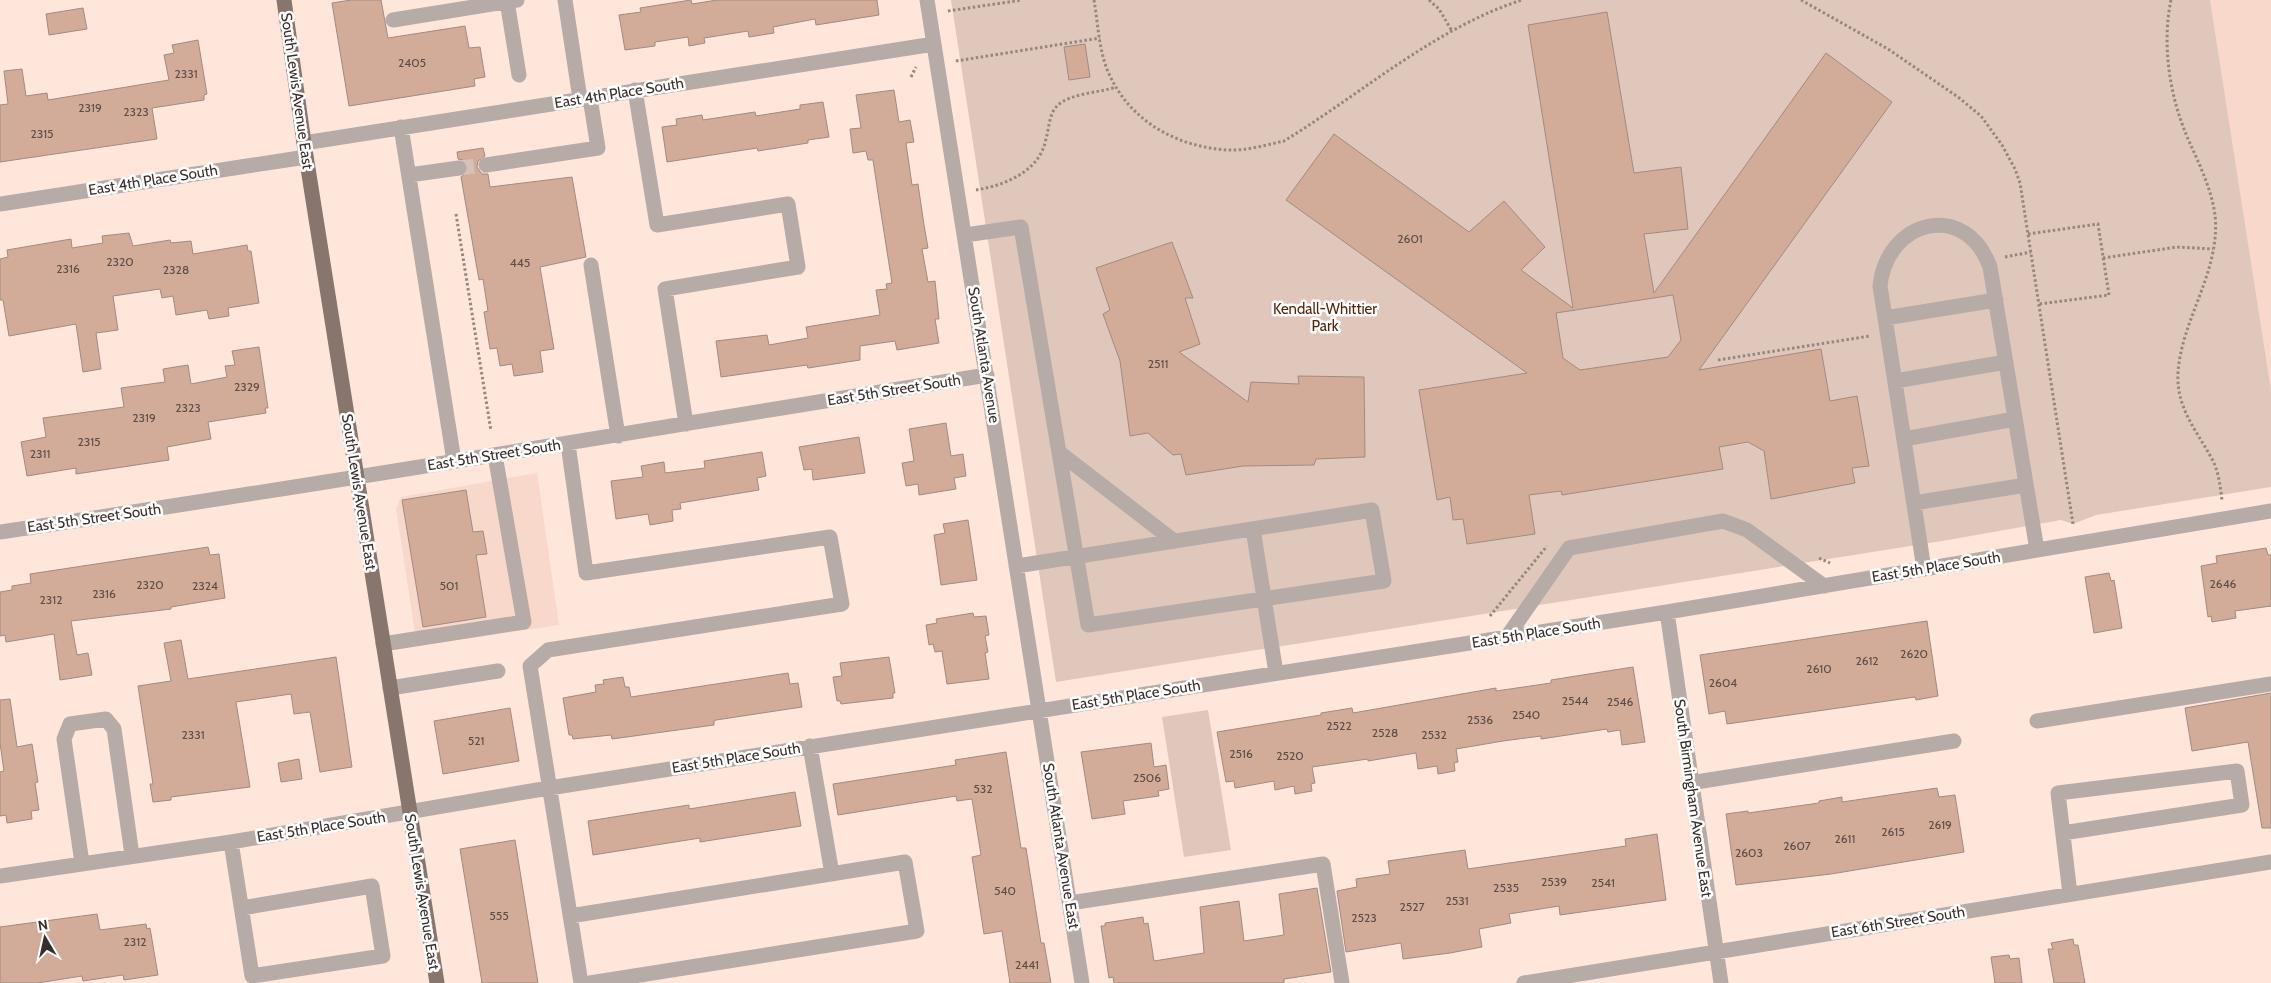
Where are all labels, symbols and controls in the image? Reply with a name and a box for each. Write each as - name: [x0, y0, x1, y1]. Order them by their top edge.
- street label: South Lewis Avenue East: [277, 12, 317, 170]
- house number: 2405: [398, 55, 426, 70]
- house number: 2331: [174, 66, 198, 81]
- street label: East 4th Place South: [553, 74, 685, 112]
- house number: 2319: [78, 100, 102, 115]
- house number: 2323: [123, 104, 149, 119]
- house number: 2315: [30, 126, 54, 141]
- street label: East 4th Place South: [87, 161, 219, 199]
- house number: 2601: [1397, 231, 1423, 246]
- house number: 2320: [106, 254, 134, 269]
- house number: 445: [510, 255, 530, 270]
- house number: 2316: [56, 261, 80, 276]
- house number: 2328: [163, 262, 189, 277]
- street label: South Atlanta Avenue: [964, 286, 1004, 425]
- park label: Kendall-Whittier Park: [1273, 300, 1377, 335]
- house number: 2511: [1148, 356, 1168, 371]
- street label: East 5th Street South: [826, 371, 962, 409]
- house number: 2329: [234, 379, 260, 394]
- house number: 2323: [175, 400, 201, 415]
- house number: 2319: [132, 410, 156, 425]
- street label: South Lewis Avenue East: [338, 413, 380, 571]
- house number: 2315: [77, 434, 101, 449]
- street label: East 5th Street South: [426, 436, 562, 474]
- house number: 2311: [30, 446, 50, 461]
- street label: East 5th Street South: [26, 500, 162, 536]
- street label: East 5th Place South: [1870, 548, 2002, 586]
- house number: 2646: [2210, 576, 2237, 591]
- house number: 2320: [136, 577, 164, 592]
- house number: 2324: [192, 578, 218, 593]
- house number: 501: [440, 578, 458, 593]
- house number: 2316: [92, 586, 116, 601]
- house number: 2312: [40, 592, 62, 607]
- street label: East 5th Place South: [1470, 614, 1602, 652]
- house number: 2620: [1900, 646, 1928, 661]
- house number: 2612: [1855, 653, 1879, 668]
- house number: 2610: [1806, 661, 1832, 676]
- house number: 2604: [1709, 675, 1737, 690]
- street label: East 5th Place South: [1070, 676, 1202, 714]
- house number: 2544: [1562, 693, 1588, 708]
- house number: 2546: [1607, 694, 1633, 709]
- street label: South Birmingham Avenue East: [1670, 698, 1716, 898]
- house number: 2540: [1512, 707, 1540, 722]
- house number: 2536: [1467, 712, 1493, 727]
- house number: 2522: [1326, 718, 1352, 733]
- house number: 2528: [1372, 725, 1398, 740]
- house number: 2331: [181, 727, 205, 742]
- house number: 2532: [1421, 727, 1447, 742]
- house number: 521: [468, 733, 484, 748]
- street label: East 5th Place South: [670, 739, 802, 777]
- house number: 2516: [1229, 746, 1253, 761]
- house number: 2520: [1276, 748, 1304, 763]
- street label: South Atlanta Avenue East: [1039, 762, 1083, 930]
- house number: 2506: [1133, 770, 1161, 785]
- house number: 532: [973, 781, 993, 796]
- street label: East 5th Place South: [255, 808, 387, 846]
- street label: South Lewis Avenue East: [401, 813, 443, 971]
- house number: 2619: [1928, 817, 1952, 832]
- house number: 2615: [1881, 824, 1905, 839]
- house number: 2611: [1835, 831, 1855, 846]
- house number: 2607: [1783, 838, 1811, 853]
- house number: 2603: [1735, 845, 1763, 860]
- house number: 2539: [1541, 874, 1567, 889]
- house number: 2541: [1591, 875, 1615, 890]
- house number: 2535: [1493, 880, 1519, 895]
- house number: 540: [994, 883, 1016, 898]
- house number: 2531: [1445, 893, 1469, 908]
- house number: 2527: [1399, 899, 1425, 914]
- street label: East 6th Street South: [1830, 903, 1966, 941]
- house number: 555: [489, 908, 509, 923]
- house number: 2523: [1351, 910, 1377, 925]
- north arrow: [20, 913, 70, 963]
- text: N: [37, 915, 49, 935]
- house number: 2312: [124, 934, 146, 949]
- house number: 2441: [1015, 957, 1039, 972]

